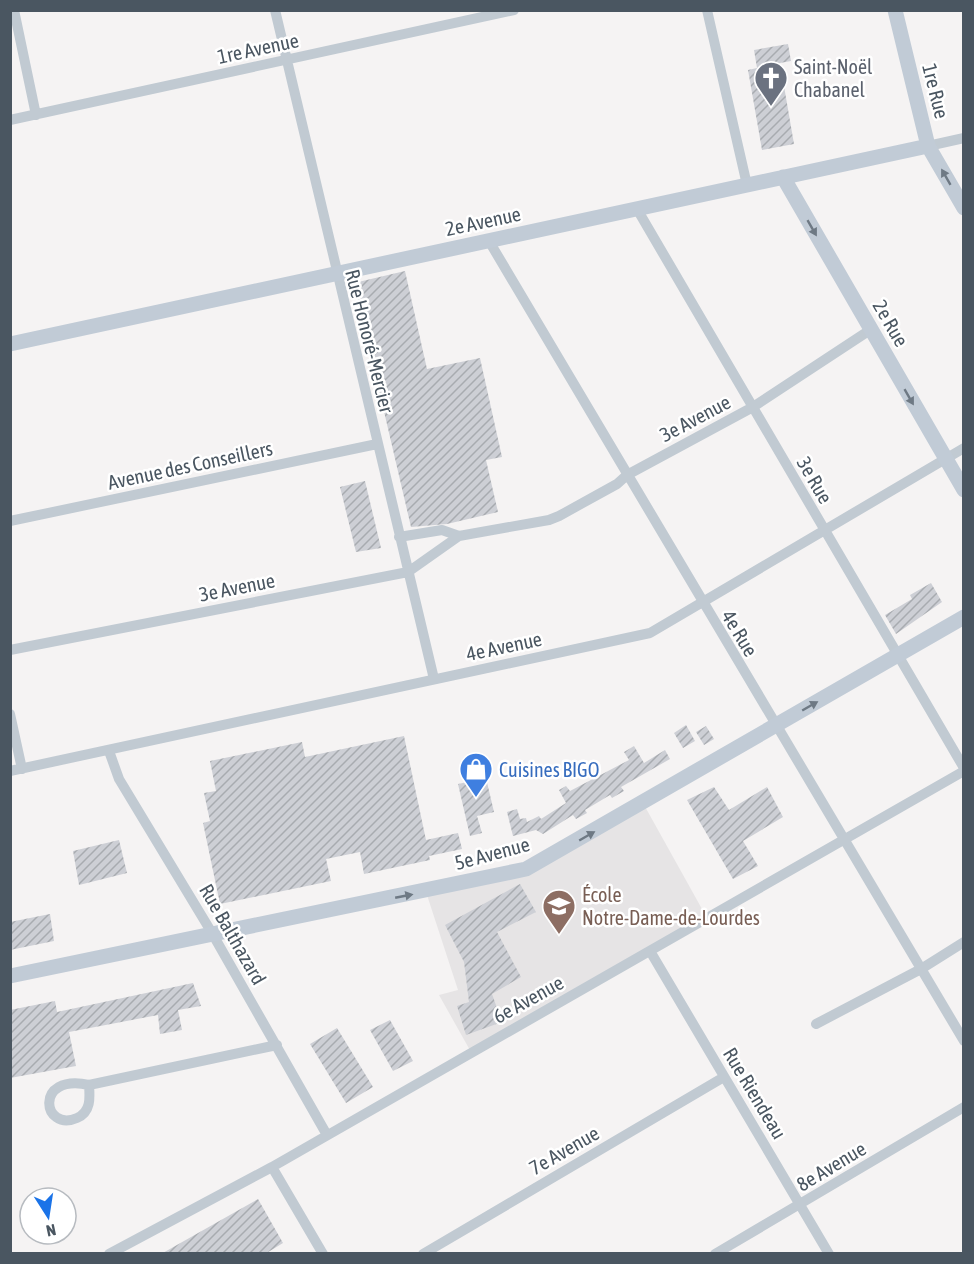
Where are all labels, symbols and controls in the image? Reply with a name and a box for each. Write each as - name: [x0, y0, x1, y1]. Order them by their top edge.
- street label: 1re Avenue: [215, 28, 301, 68]
- place label: Saint-Noël Chabanel: [794, 55, 873, 101]
- church icon: Saint-Noël Chabanel: [753, 60, 789, 107]
- street label: 1re Rue: [918, 61, 954, 121]
- one-way arrow: [940, 169, 951, 185]
- street label: 2e Avenue: [443, 202, 523, 240]
- one-way arrow: [807, 220, 817, 237]
- street label: Rue Honoré-Mercier: [341, 267, 399, 416]
- street label: 2e Rue: [869, 296, 913, 350]
- one-way arrow: [904, 389, 915, 405]
- street label: 3e Avenue: [656, 390, 734, 446]
- street label: Avenue des Conseillers: [106, 436, 274, 494]
- street label: 3e Rue: [793, 453, 837, 507]
- street label: 3e Avenue: [197, 568, 277, 606]
- street label: 4e Rue: [717, 606, 763, 660]
- street label: 4e Avenue: [464, 627, 544, 665]
- one-way arrow: [802, 701, 819, 711]
- shop icon: Cuisines BIGO: [458, 751, 494, 798]
- place label: Cuisines BIGO: [499, 758, 599, 781]
- one-way arrow: [579, 831, 596, 841]
- street label: 5e Avenue: [452, 832, 532, 874]
- street label: Rue Balthazard: [195, 880, 271, 988]
- place label: École Notre-Dame-de-Lourdes: [582, 883, 760, 929]
- school or university icon: École Notre-Dame-de-Lourdes: [541, 888, 577, 935]
- one-way arrow: [394, 891, 413, 900]
- street label: 6e Avenue: [489, 970, 567, 1028]
- street label: Rue Riendeau: [719, 1043, 791, 1143]
- street label: 7e Avenue: [525, 1121, 603, 1179]
- street label: 8e Avenue: [792, 1136, 870, 1196]
- north arrow: [18, 1186, 78, 1246]
- text: N: [45, 1221, 58, 1240]

